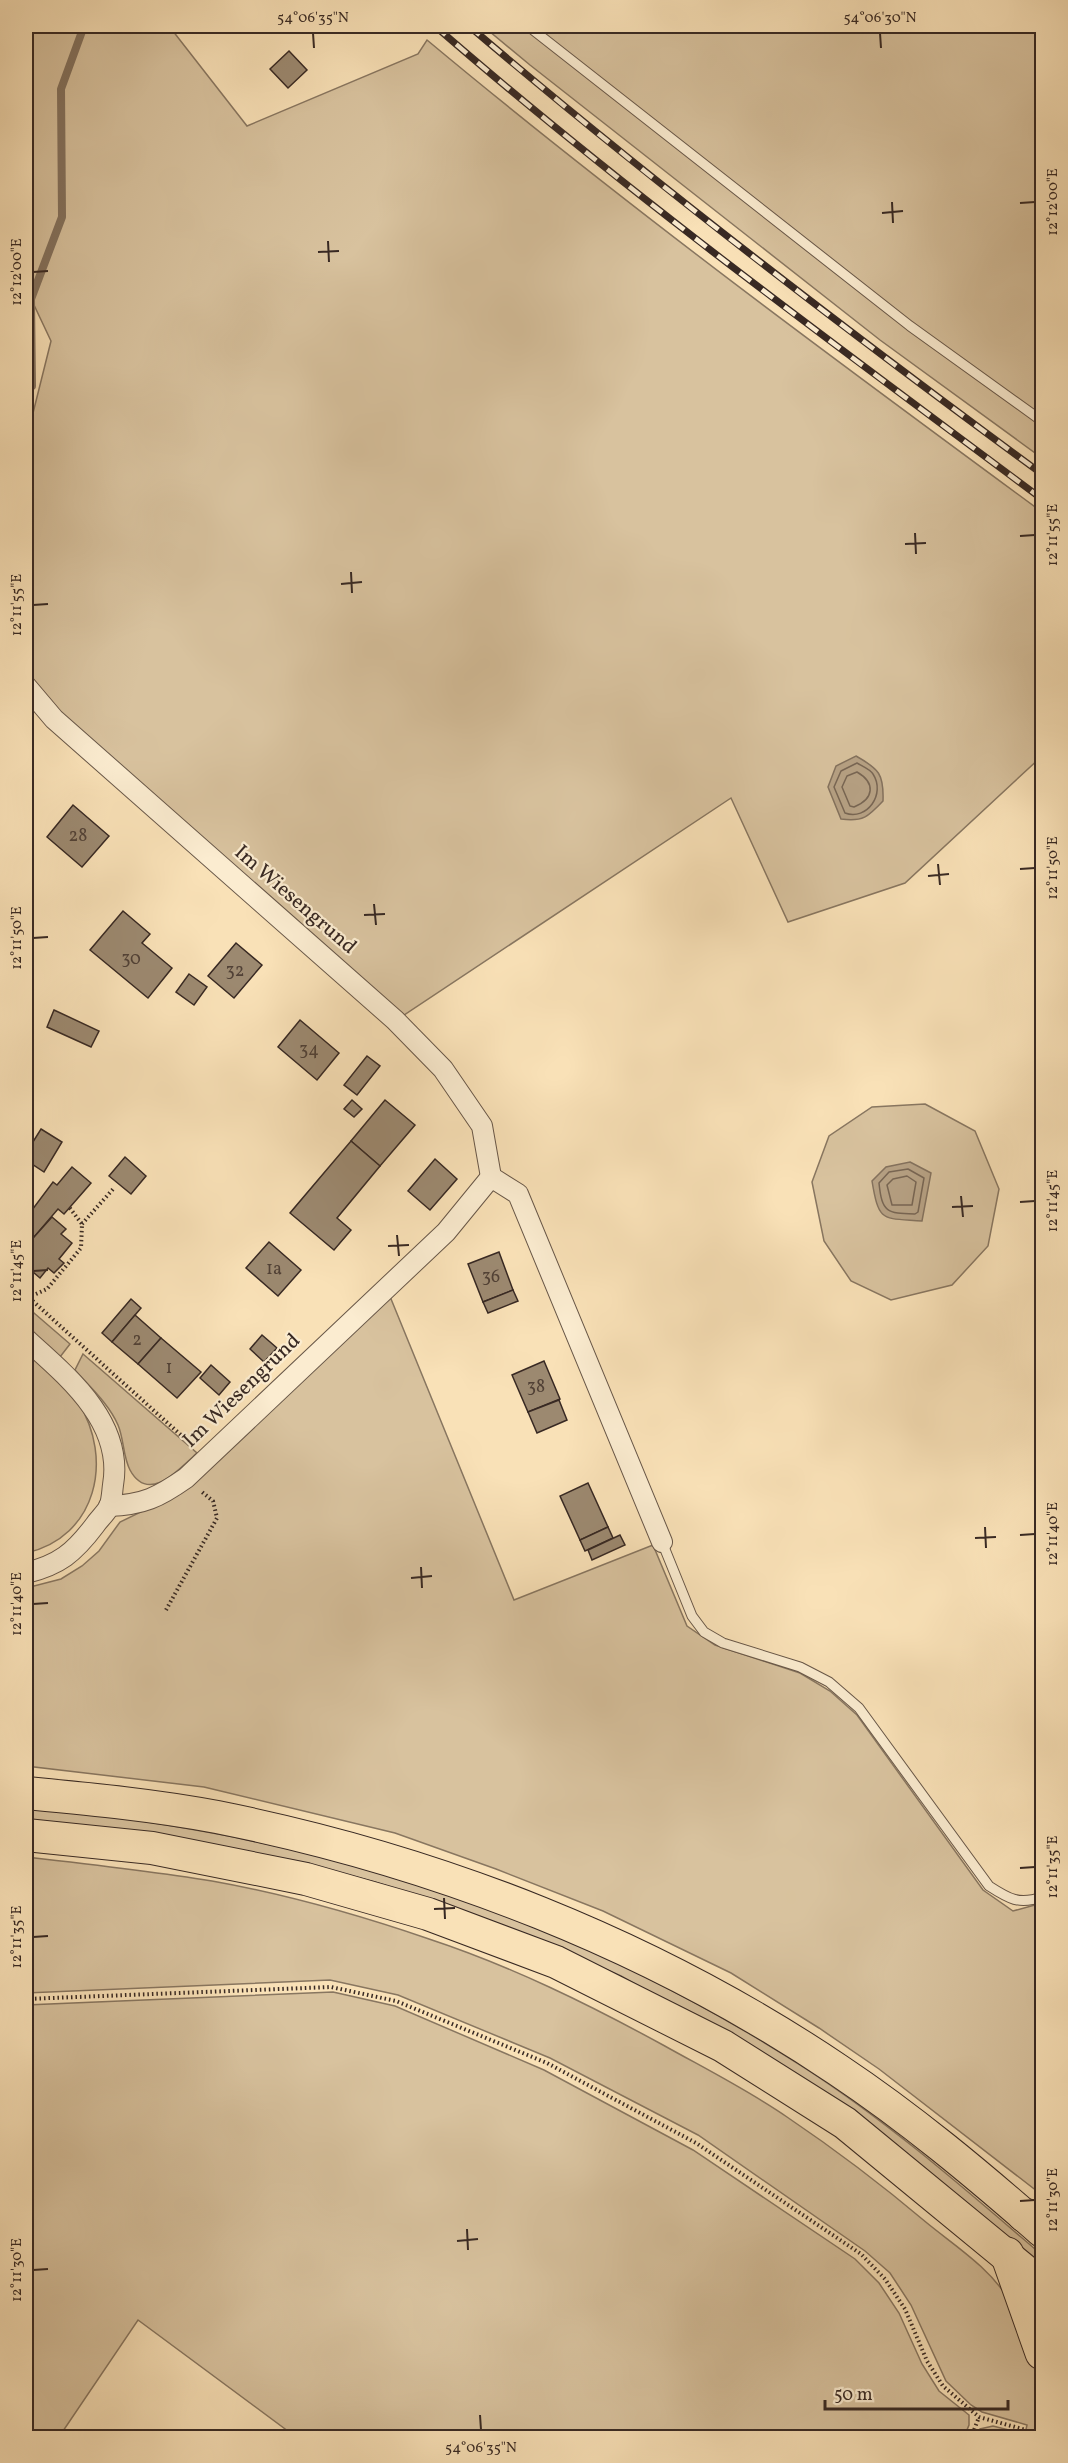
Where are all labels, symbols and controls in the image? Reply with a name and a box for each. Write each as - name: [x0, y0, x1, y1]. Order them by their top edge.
- text: 54°06'35"N: [277, 8, 349, 29]
- text: 54°06'30"N: [843, 8, 917, 29]
- text: 12°12'00"E: [1043, 168, 1064, 236]
- text: 12°12'00"E: [7, 238, 28, 306]
- text: 12°11'55"E: [1043, 504, 1064, 566]
- text: 12°11'55"E: [7, 574, 28, 636]
- house number: 28: [69, 824, 87, 849]
- text: 12°11'50"E: [1043, 836, 1064, 900]
- street label: Im Wiesengrund: [228, 839, 362, 961]
- text: 12°11'50"E: [7, 906, 28, 970]
- house number: 30: [121, 947, 141, 972]
- house number: 32: [226, 959, 244, 984]
- house number: 34: [299, 1038, 319, 1063]
- text: 12°11'45"E: [1043, 1170, 1064, 1232]
- text: 12°11'45"E: [7, 1240, 28, 1302]
- house number: 1a: [266, 1257, 282, 1282]
- house number: 36: [482, 1265, 500, 1290]
- street label: Im Wiesengrund: [177, 1327, 307, 1455]
- house number: 2: [132, 1328, 142, 1353]
- house number: 1: [166, 1356, 172, 1381]
- house number: 38: [527, 1375, 545, 1400]
- text: 12°11'40"E: [1043, 1502, 1064, 1566]
- text: 12°11'40"E: [7, 1572, 28, 1636]
- text: 12°11'35"E: [1043, 1836, 1064, 1898]
- text: 12°11'35"E: [7, 1906, 28, 1968]
- text: 12°11'30"E: [1043, 2168, 1064, 2232]
- text: 12°11'30"E: [7, 2238, 28, 2302]
- scale bar: [825, 2373, 1008, 2411]
- text: 50 m: [834, 2383, 873, 2408]
- text: 54°06'35"N: [445, 2438, 517, 2459]

